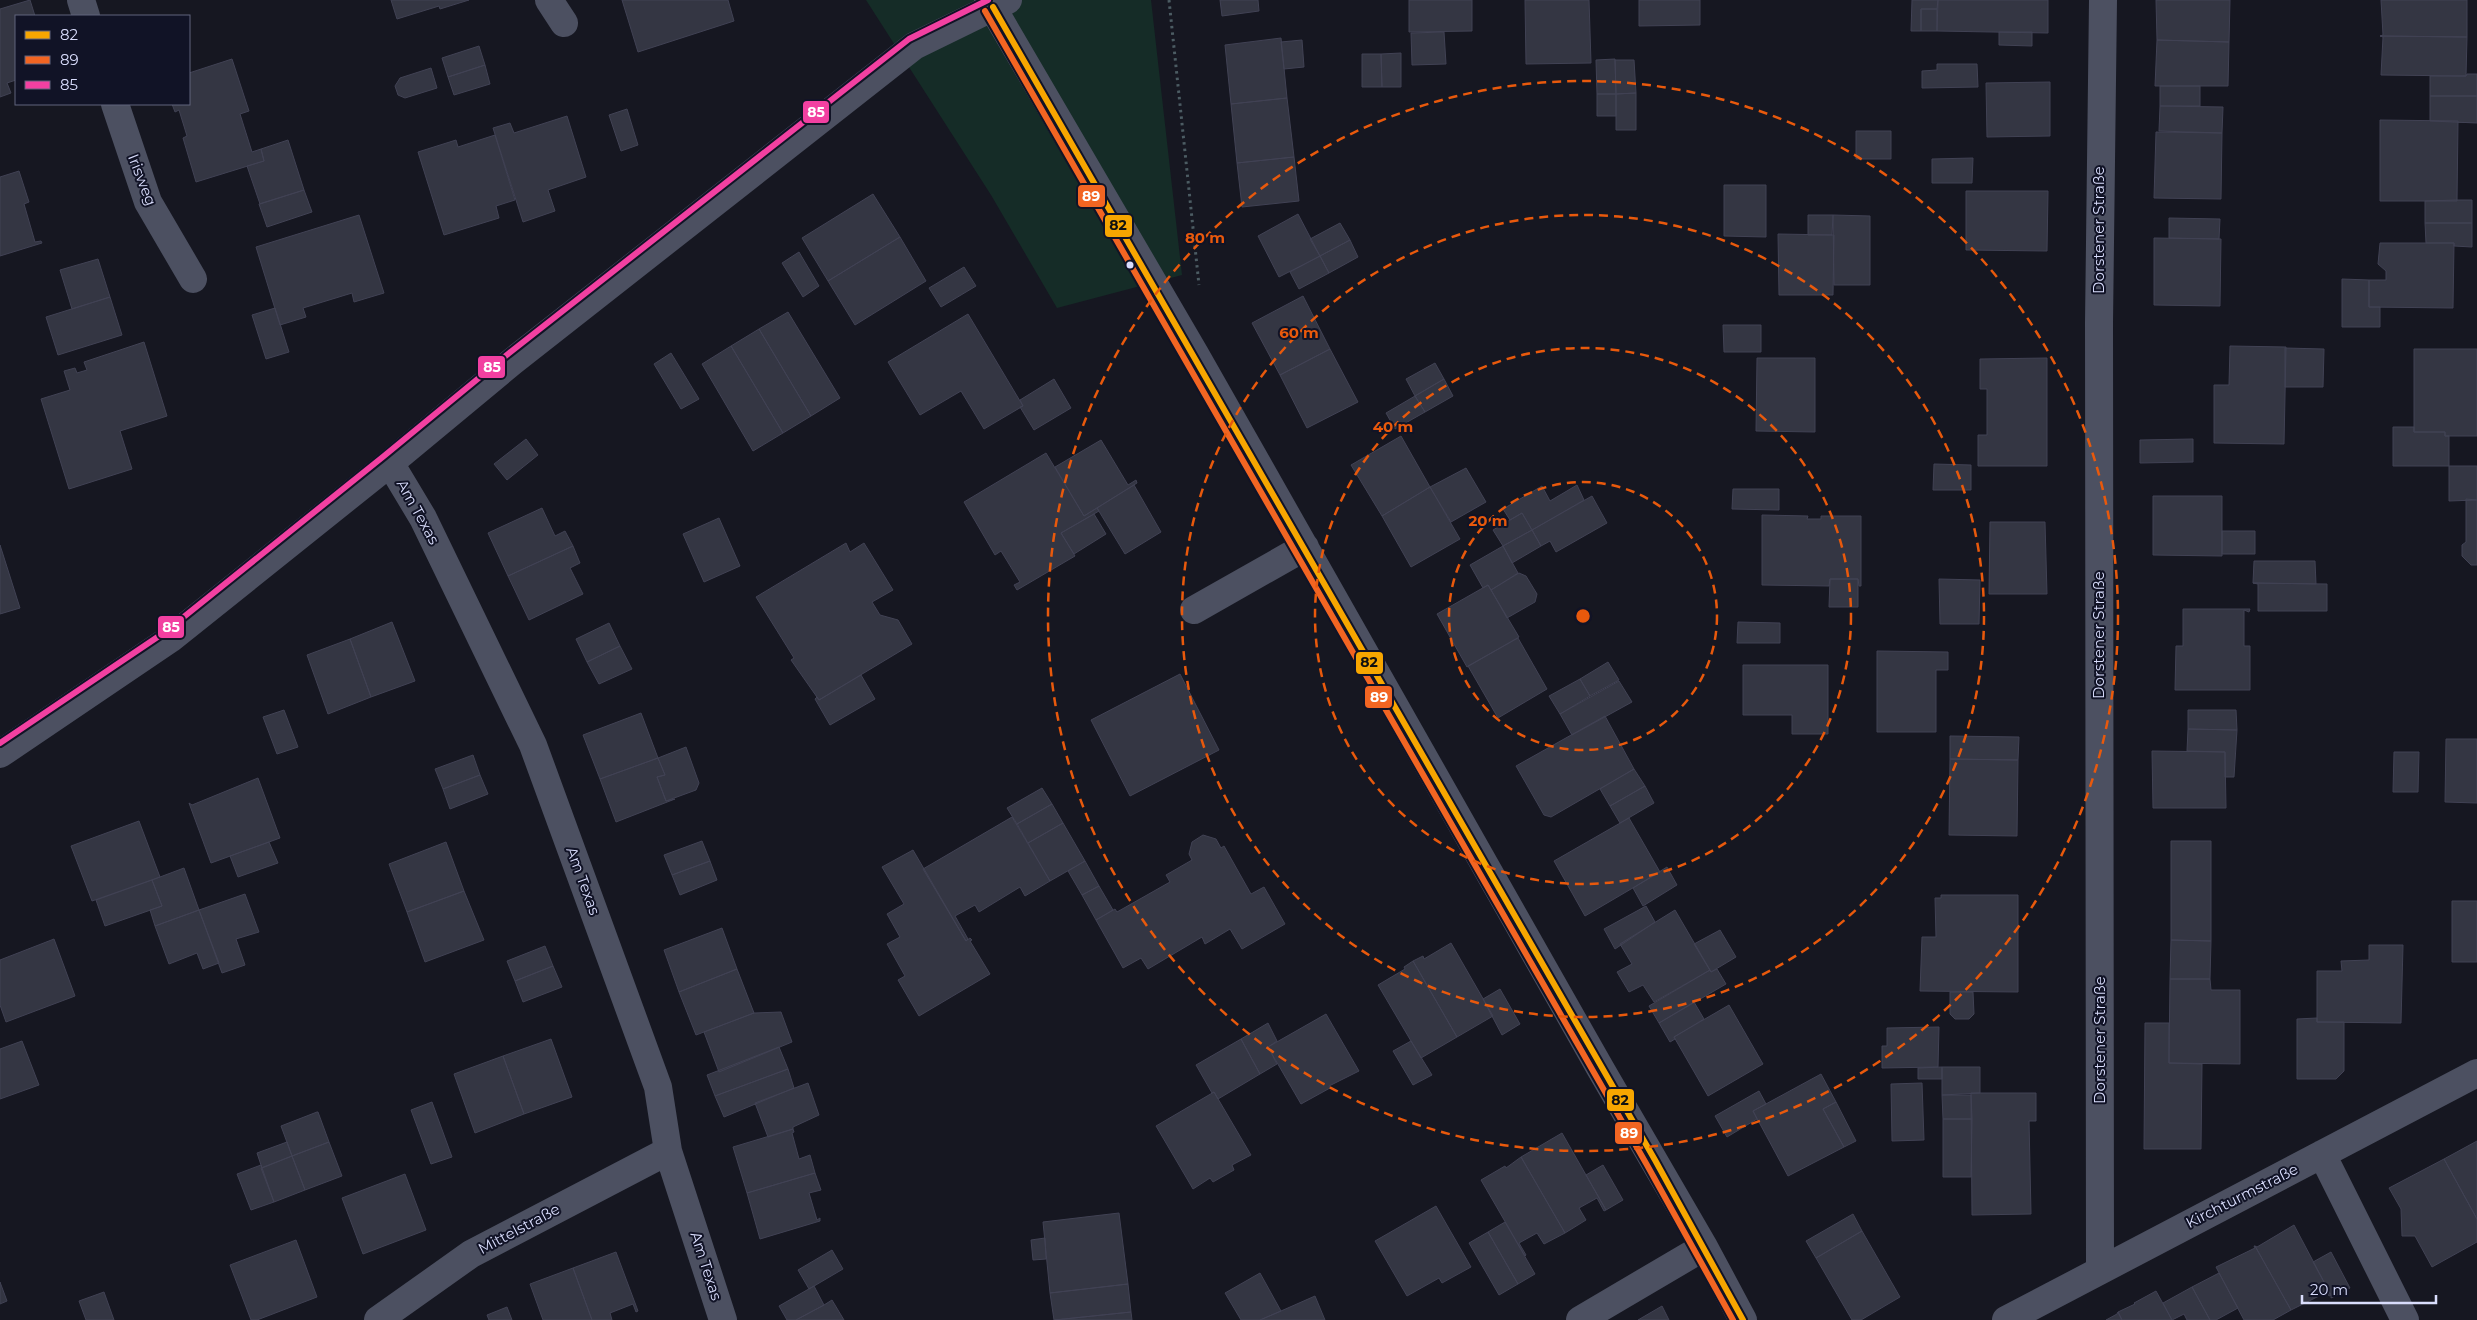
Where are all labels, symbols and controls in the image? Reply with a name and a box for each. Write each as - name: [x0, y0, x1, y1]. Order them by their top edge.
- legend: [15, 15, 190, 105]
- text: 82: [60, 25, 78, 44]
- text: 89: [60, 50, 79, 69]
- text: 85: [60, 75, 78, 94]
- line badge: 85: [802, 100, 830, 124]
- text: 85: [807, 103, 825, 121]
- street label: Irisweg: [124, 151, 161, 208]
- street label: Dorstener Straße: [2089, 166, 2108, 294]
- line badge: 89: [1077, 184, 1106, 208]
- text: 89: [1082, 187, 1100, 205]
- line badge: 82: [1104, 214, 1133, 238]
- text: 82: [1109, 216, 1127, 234]
- text: 80 m: [1185, 228, 1225, 247]
- unlabelled marker: [1125, 260, 1135, 270]
- text: 60 m: [1279, 323, 1319, 342]
- line badge: 85: [477, 355, 506, 379]
- text: 85: [483, 358, 501, 376]
- text: 40 m: [1373, 417, 1413, 436]
- street label: Am Texas: [393, 476, 444, 548]
- text: 20 m: [1468, 511, 1508, 530]
- street label: Dorstener Straße: [2089, 571, 2108, 699]
- centre of rings: [1574, 607, 1592, 625]
- line badge: 85: [157, 615, 185, 639]
- text: 85: [162, 618, 180, 636]
- line badge: 82: [1355, 651, 1384, 675]
- text: 82: [1360, 653, 1378, 671]
- line badge: 89: [1364, 685, 1393, 709]
- text: 89: [1370, 688, 1388, 706]
- street label: Am Texas: [562, 844, 605, 918]
- street label: Dorstener Straße: [2090, 976, 2109, 1104]
- line badge: 82: [1606, 1088, 1635, 1112]
- text: 82: [1611, 1091, 1629, 1109]
- line badge: 89: [1614, 1121, 1643, 1145]
- text: 89: [1620, 1124, 1638, 1142]
- street label: Kirchturmstraße: [2182, 1159, 2301, 1232]
- street label: Mittelstraße: [475, 1199, 563, 1258]
- street label: Am Texas: [686, 1229, 727, 1303]
- scale bar: [2302, 1272, 2436, 1304]
- text: 20 m: [2310, 1280, 2348, 1299]

